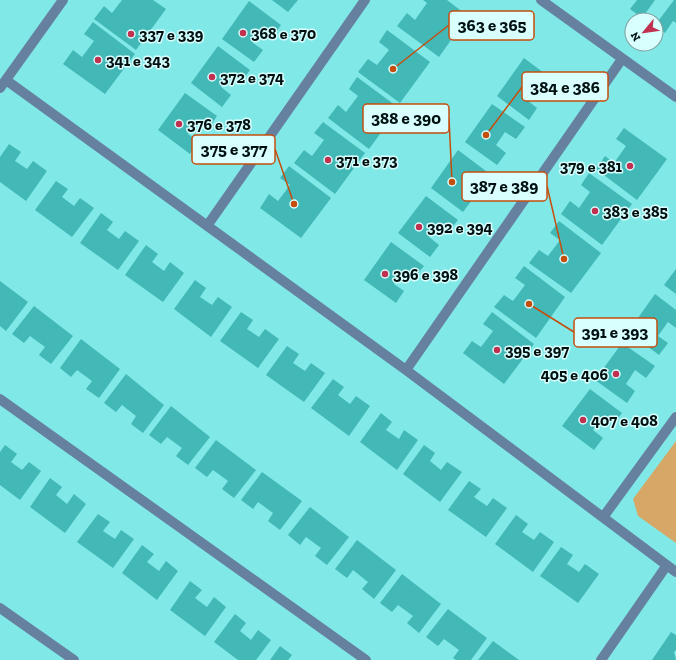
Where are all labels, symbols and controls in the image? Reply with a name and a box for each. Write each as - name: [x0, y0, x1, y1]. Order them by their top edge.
- callout: 363 e 365: [449, 11, 534, 40]
- north arrow: [624, 12, 664, 52]
- text: 363 e 365: [458, 15, 527, 35]
- place label: 368 e 370: [251, 24, 316, 43]
- place label: 337 e 339: [139, 25, 204, 44]
- marker: 368 e 370: [238, 28, 248, 38]
- marker: 337 e 339: [126, 29, 136, 39]
- text: N: [628, 29, 643, 43]
- place label: 341 e 343: [106, 51, 170, 70]
- marker: 341 e 343: [93, 55, 103, 65]
- place label: 372 e 374: [220, 68, 284, 87]
- marker: 372 e 374: [207, 72, 217, 82]
- callout: 384 e 386: [522, 72, 608, 101]
- text: 384 e 386: [530, 77, 600, 97]
- callout: 388 e 390: [363, 104, 449, 133]
- text: 388 e 390: [371, 108, 441, 128]
- place label: 376 e 378: [187, 115, 251, 134]
- marker: 376 e 378: [174, 119, 184, 129]
- callout: 375 e 377: [192, 135, 275, 164]
- text: 375 e 377: [201, 139, 268, 159]
- place label: 371 e 373: [336, 151, 398, 170]
- marker: 371 e 373: [323, 155, 333, 165]
- place label: 379 e 381: [560, 157, 623, 176]
- marker: 379 e 381: [625, 161, 635, 171]
- callout: 387 e 389: [462, 172, 547, 201]
- text: 387 e 389: [470, 176, 538, 196]
- place label: 383 e 385: [603, 202, 668, 221]
- marker: 383 e 385: [590, 206, 600, 216]
- place label: 392 e 394: [427, 218, 493, 237]
- marker: 392 e 394: [414, 222, 424, 232]
- place label: 396 e 398: [393, 265, 458, 284]
- marker: 396 e 398: [380, 269, 390, 279]
- callout: 391 e 393: [574, 318, 657, 347]
- text: 391 e 393: [582, 322, 648, 342]
- place label: 395 e 397: [505, 341, 569, 360]
- marker: 395 e 397: [492, 345, 502, 355]
- place label: 405 e 406: [541, 365, 608, 384]
- marker: 405 e 406: [611, 369, 621, 379]
- place label: 407 e 408: [591, 411, 658, 430]
- marker: 407 e 408: [578, 415, 588, 425]

